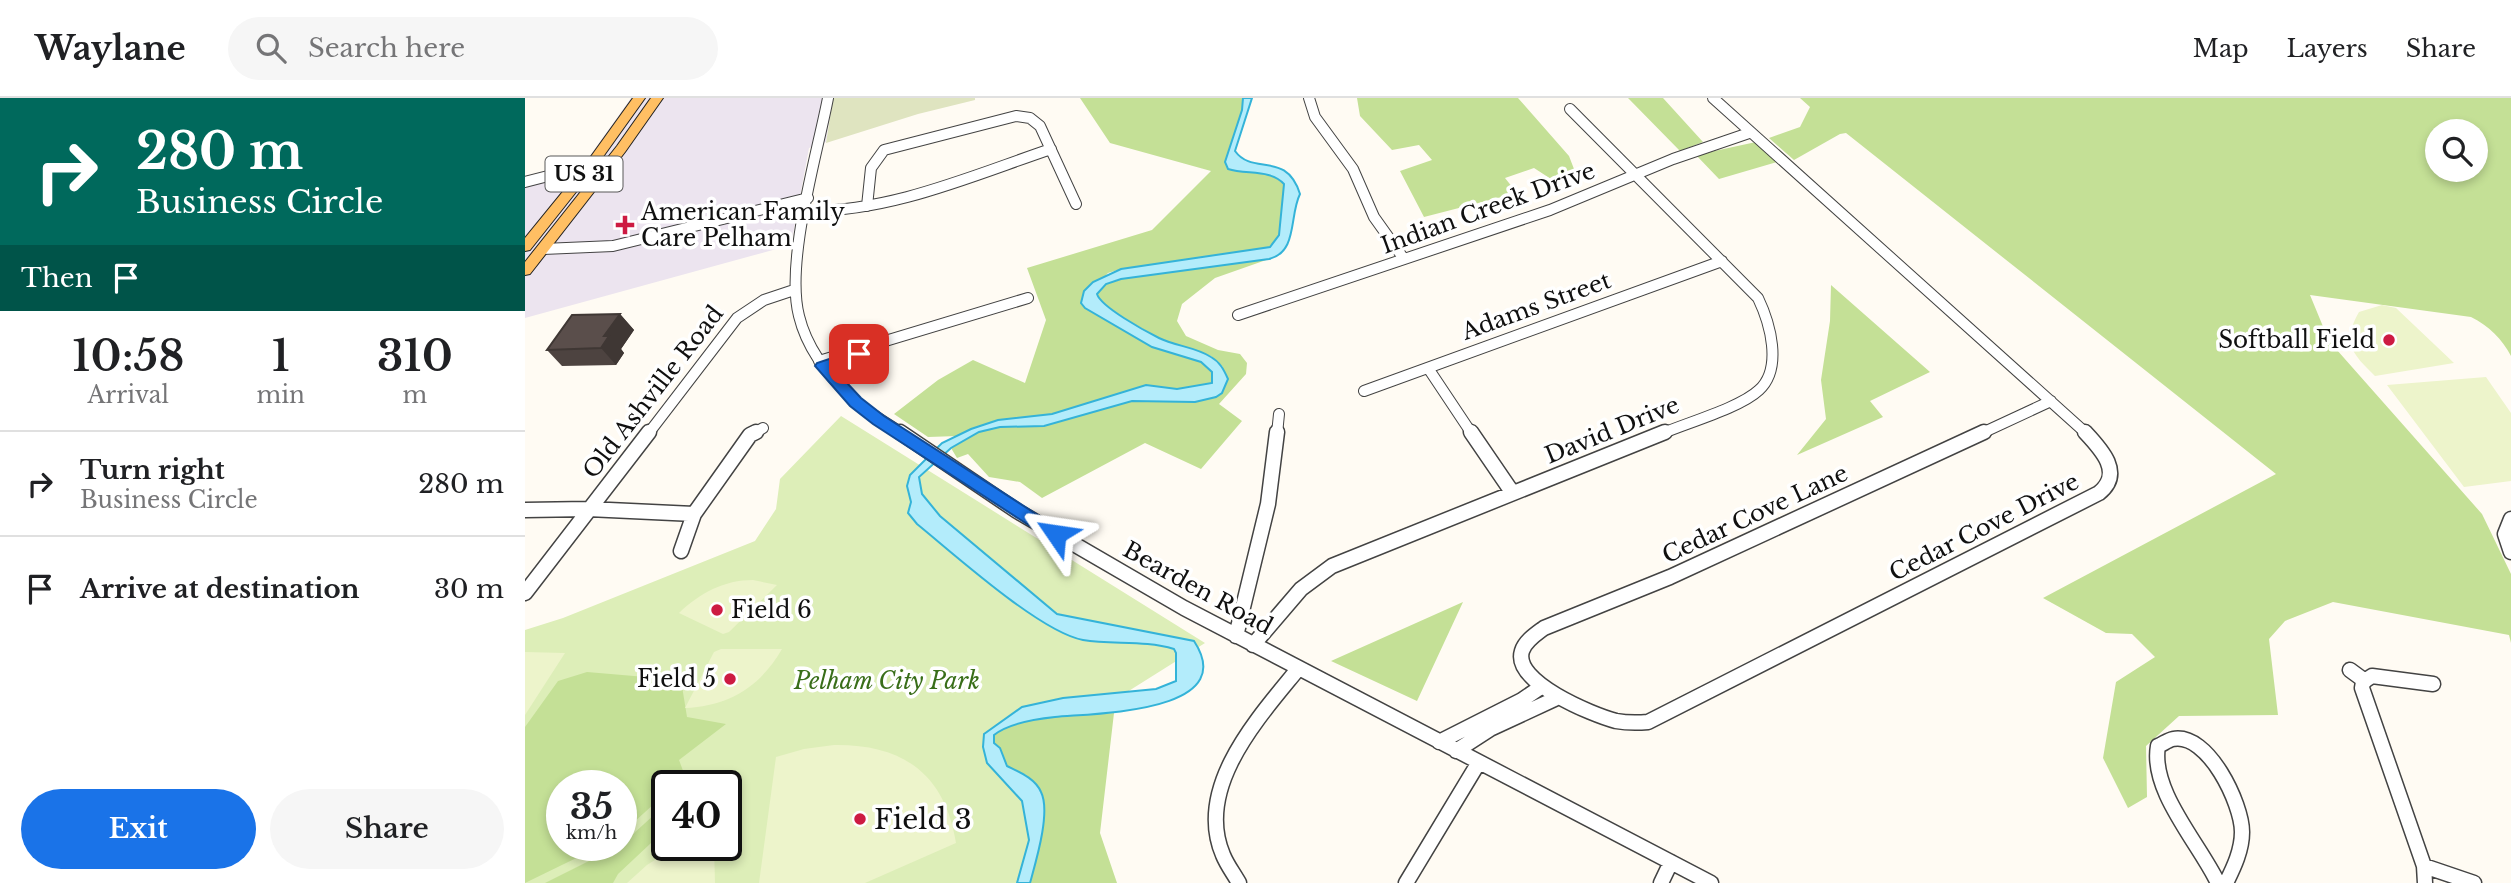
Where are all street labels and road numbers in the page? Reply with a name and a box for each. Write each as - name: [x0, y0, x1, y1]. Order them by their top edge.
- road number: US 31: [545, 156, 623, 192]
- street label: Indian Creek Drive: [1377, 156, 1599, 260]
- street label: Adams Street: [1457, 266, 1615, 346]
- street label: Old Ashville Road: [577, 300, 729, 484]
- street label: David Drive: [1541, 390, 1683, 470]
- street label: Cedar Cove Lane: [1658, 459, 1852, 569]
- street label: Cedar Cove Drive: [1885, 467, 2083, 587]
- street label: Bearden Road: [1118, 535, 1278, 641]

